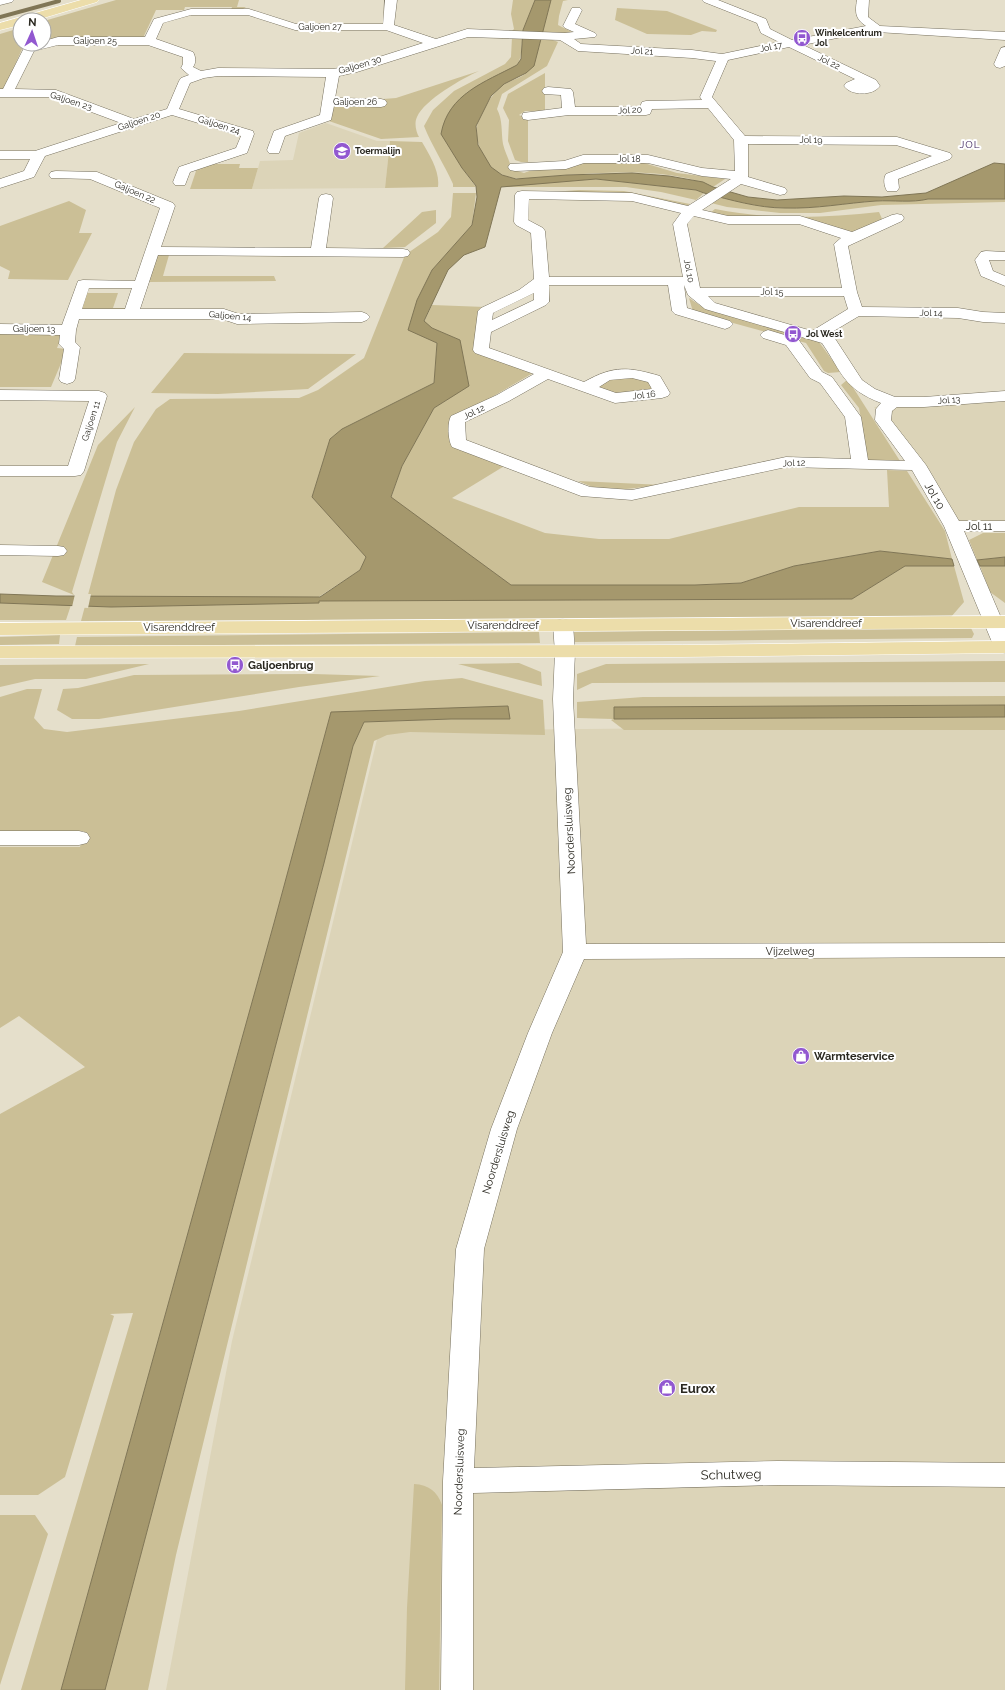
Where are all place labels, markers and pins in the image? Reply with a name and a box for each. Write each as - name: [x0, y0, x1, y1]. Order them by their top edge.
- bus stop icon: Winkelcentrum Jol: [792, 28, 812, 48]
- place label: Winkelcentrum Jol: [815, 28, 882, 48]
- school or university icon: Toermalijn: [332, 141, 352, 161]
- place label: Toermalijn: [355, 146, 401, 156]
- bus stop icon: Jol West: [783, 324, 803, 344]
- place label: Jol West: [806, 329, 843, 339]
- bus stop icon: Galjoenbrug: [225, 655, 245, 675]
- place label: Galjoenbrug: [248, 659, 314, 672]
- shop icon: Warmteservice: [791, 1046, 811, 1066]
- place label: Warmteservice: [814, 1050, 895, 1063]
- shop icon: Eurox: [657, 1378, 677, 1398]
- place label: Eurox: [680, 1381, 715, 1396]

